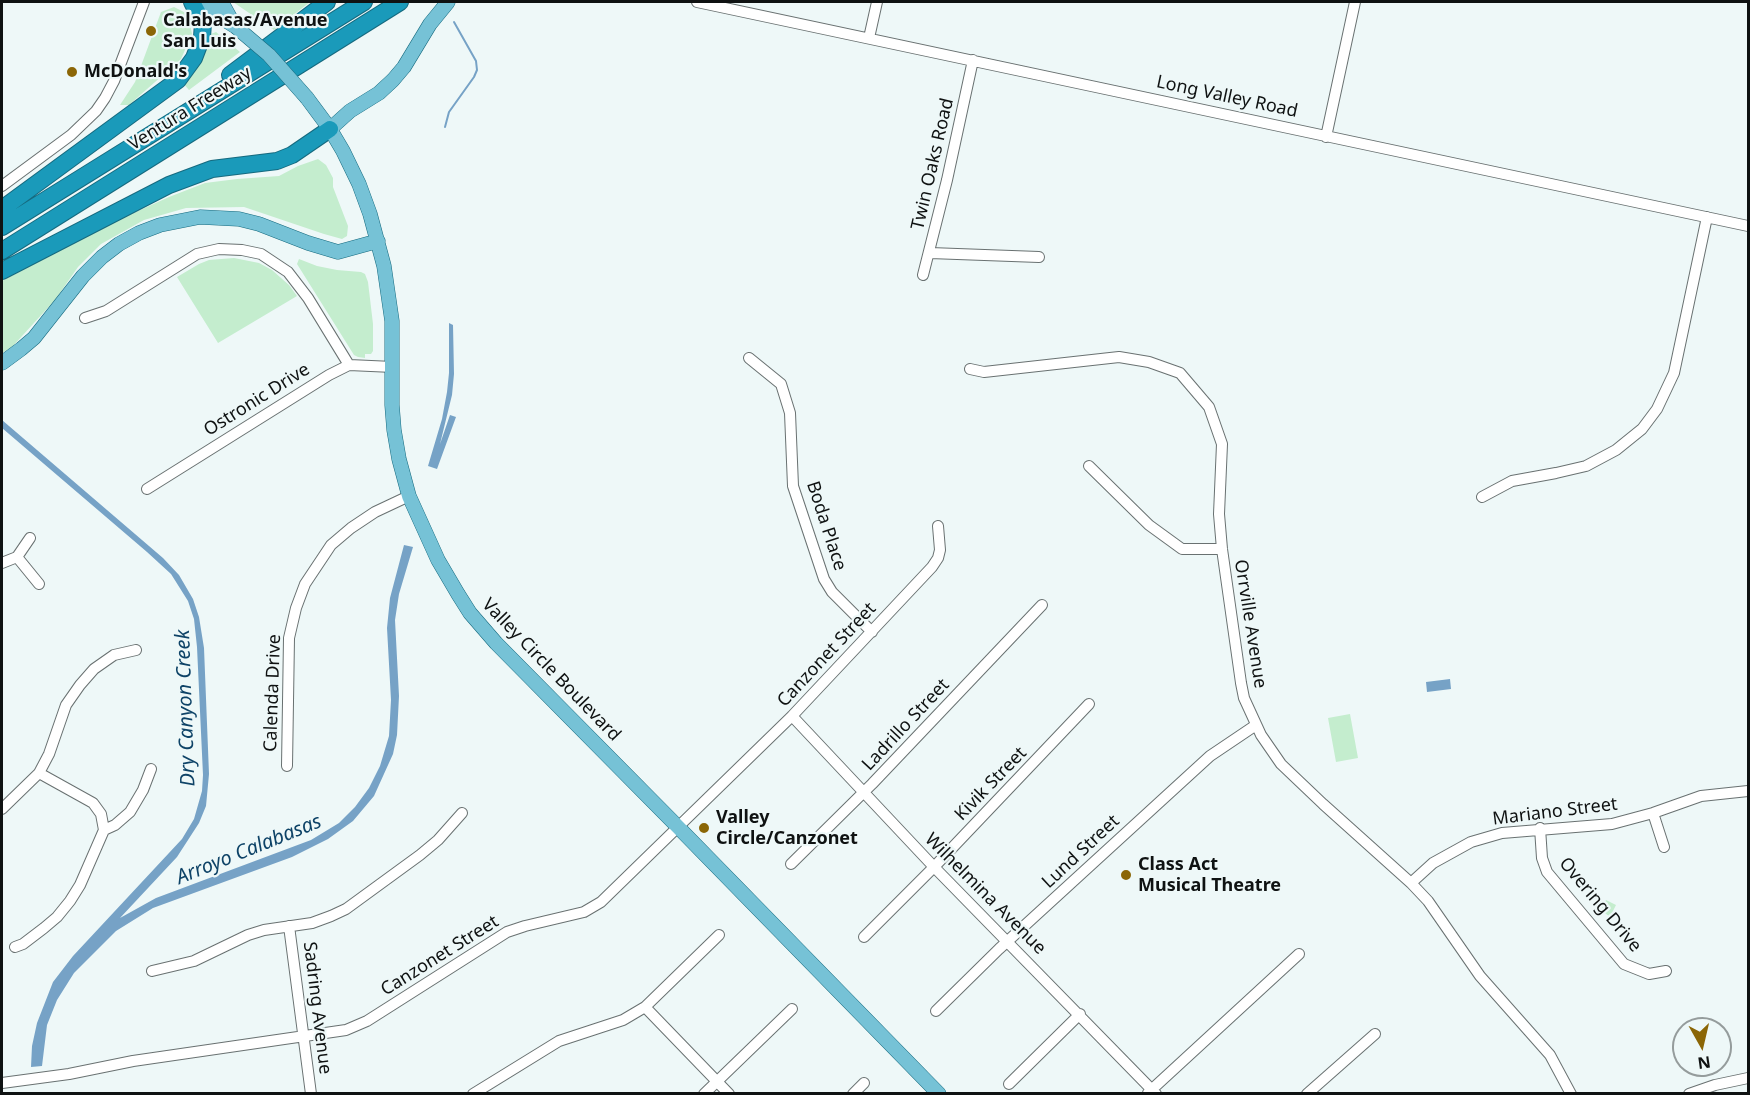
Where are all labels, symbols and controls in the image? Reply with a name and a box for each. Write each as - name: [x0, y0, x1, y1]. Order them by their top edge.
- place label: Calabasas/Avenue San Luis: [163, 10, 328, 52]
- marker: Calabasas/Avenue San Luis: [144, 24, 158, 38]
- place label: McDonald's: [84, 61, 187, 83]
- street label: Ventura Freeway: [124, 62, 256, 156]
- marker: McDonald's: [65, 65, 79, 79]
- street label: Long Valley Road: [1154, 71, 1300, 123]
- street label: Twin Oaks Road: [907, 96, 959, 232]
- street label: Ostronic Drive: [200, 359, 314, 441]
- street label: Boda Place: [801, 479, 851, 573]
- street label: Orrville Avenue: [1229, 558, 1271, 690]
- street label: Valley Circle Boulevard: [477, 594, 625, 746]
- street label: Canzonet Street: [773, 598, 881, 712]
- water label: Dry Canyon Creek: [171, 629, 201, 787]
- street label: Calenda Drive: [260, 634, 286, 752]
- street label: Ladrillo Street: [858, 675, 954, 775]
- street label: Kivik Street: [951, 743, 1031, 825]
- street label: Mariano Street: [1491, 794, 1619, 830]
- place label: Valley Circle/Canzonet: [716, 807, 858, 850]
- water label: Arroyo Calabasas: [173, 810, 325, 890]
- street label: Lund Street: [1038, 811, 1124, 893]
- marker: Valley Circle/Canzonet: [697, 821, 711, 835]
- street label: Wilhelmina Avenue: [920, 829, 1050, 959]
- street label: Overing Drive: [1554, 853, 1646, 957]
- place label: Class Act Musical Theatre: [1138, 854, 1281, 896]
- marker: Class Act Musical Theatre: [1119, 868, 1133, 882]
- street label: Canzonet Street: [377, 911, 503, 1001]
- street label: Sadring Avenue: [298, 941, 336, 1075]
- north arrow: [1672, 1017, 1732, 1077]
- text: N: [1696, 1051, 1712, 1075]

